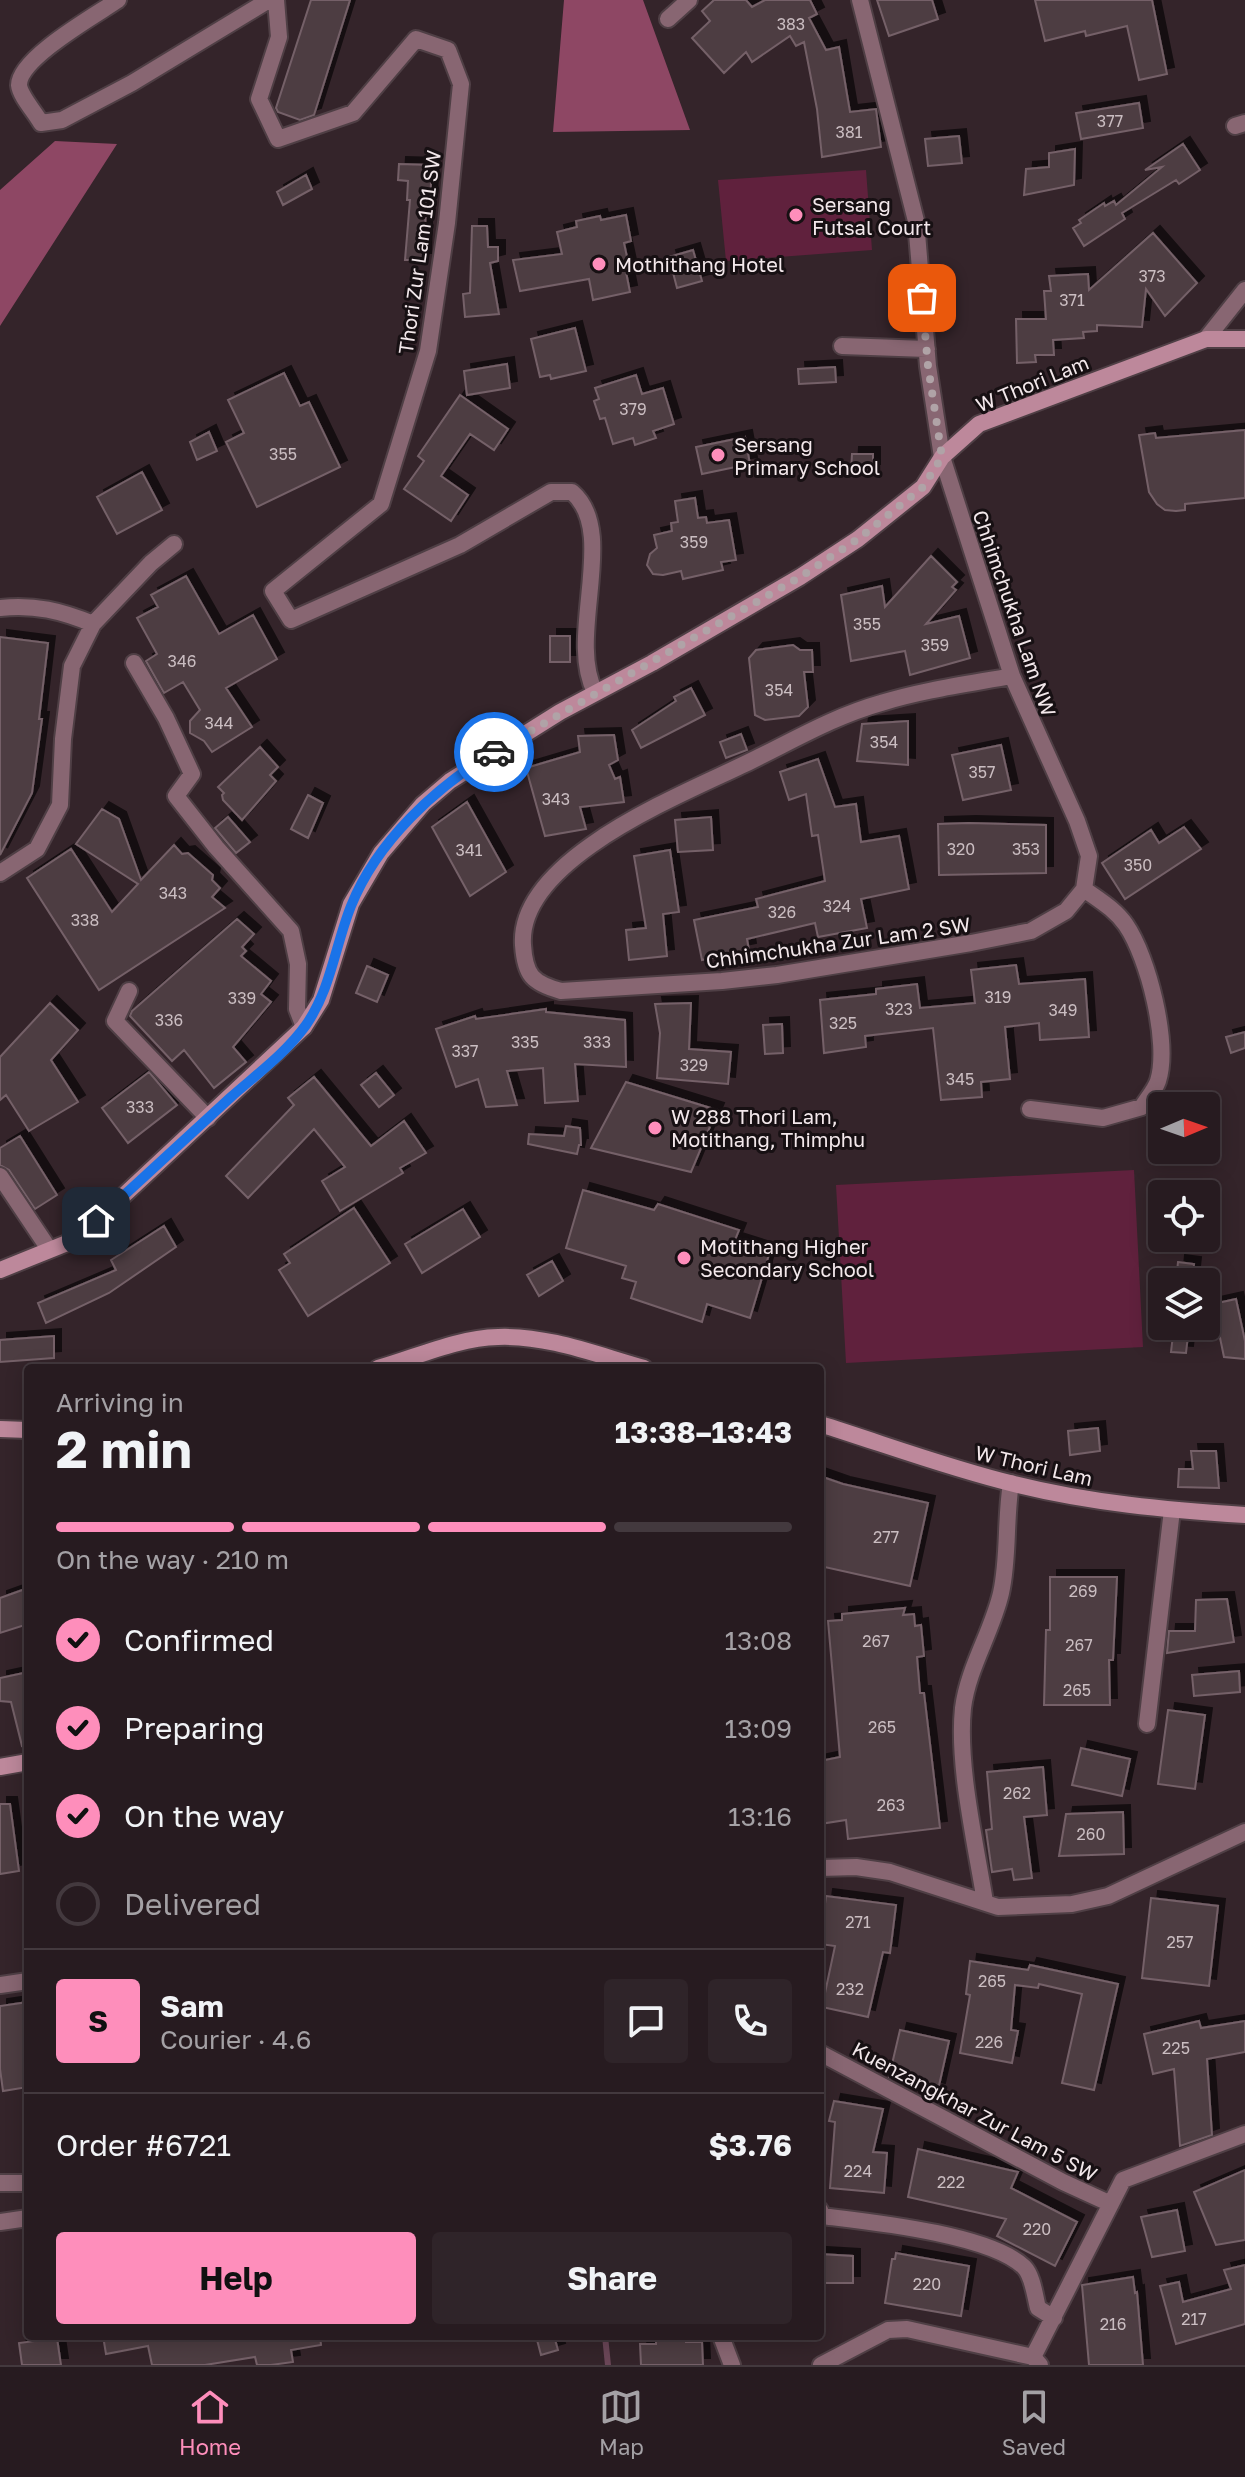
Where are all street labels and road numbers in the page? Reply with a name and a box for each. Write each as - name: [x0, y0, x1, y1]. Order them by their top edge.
- street label: Thori Zur Lam 101 SW: [393, 149, 445, 355]
- street label: W Thori Lam: [972, 349, 1092, 417]
- street label: Chhimchukha Lam NW: [968, 507, 1062, 719]
- street label: Chhimchukha Zur Lam 2 SW: [704, 912, 972, 972]
- street label: W Thori Lam: [973, 1440, 1095, 1490]
- street label: Kuenzangkhar Zur Lam 5 SW: [849, 2036, 1101, 2186]

